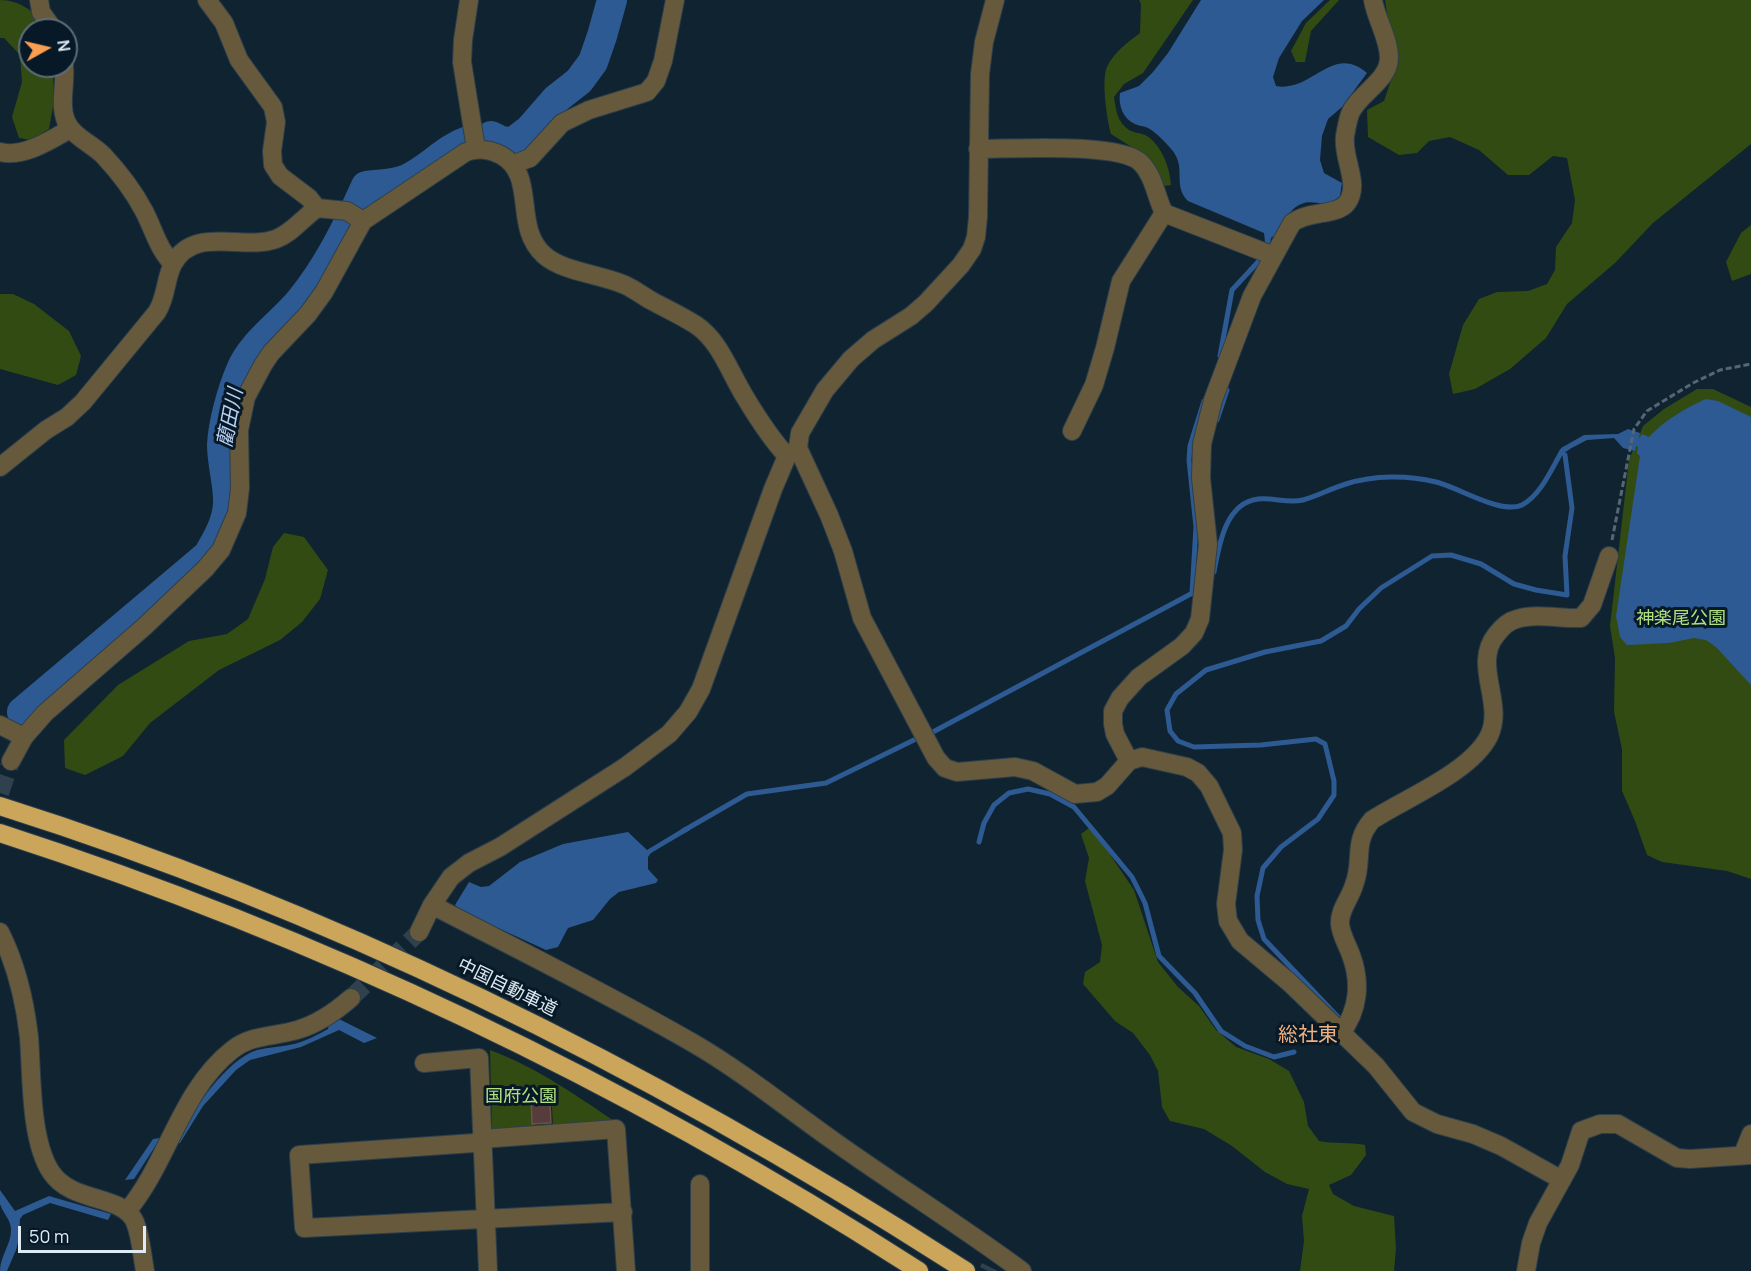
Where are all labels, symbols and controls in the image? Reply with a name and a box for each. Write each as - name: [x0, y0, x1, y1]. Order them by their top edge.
- north arrow: [18, 18, 78, 78]
- text: N: [52, 39, 76, 53]
- water label: 藺田川: [213, 386, 249, 450]
- park label: 神楽尾公園: [1636, 608, 1726, 630]
- street label: 中国自動車道: [454, 955, 560, 1021]
- district label: 総社東: [1278, 1023, 1338, 1047]
- park label: 国府公園: [485, 1086, 557, 1108]
- scale bar: [21, 1214, 148, 1252]
- text: 50 m: [29, 1224, 69, 1248]

